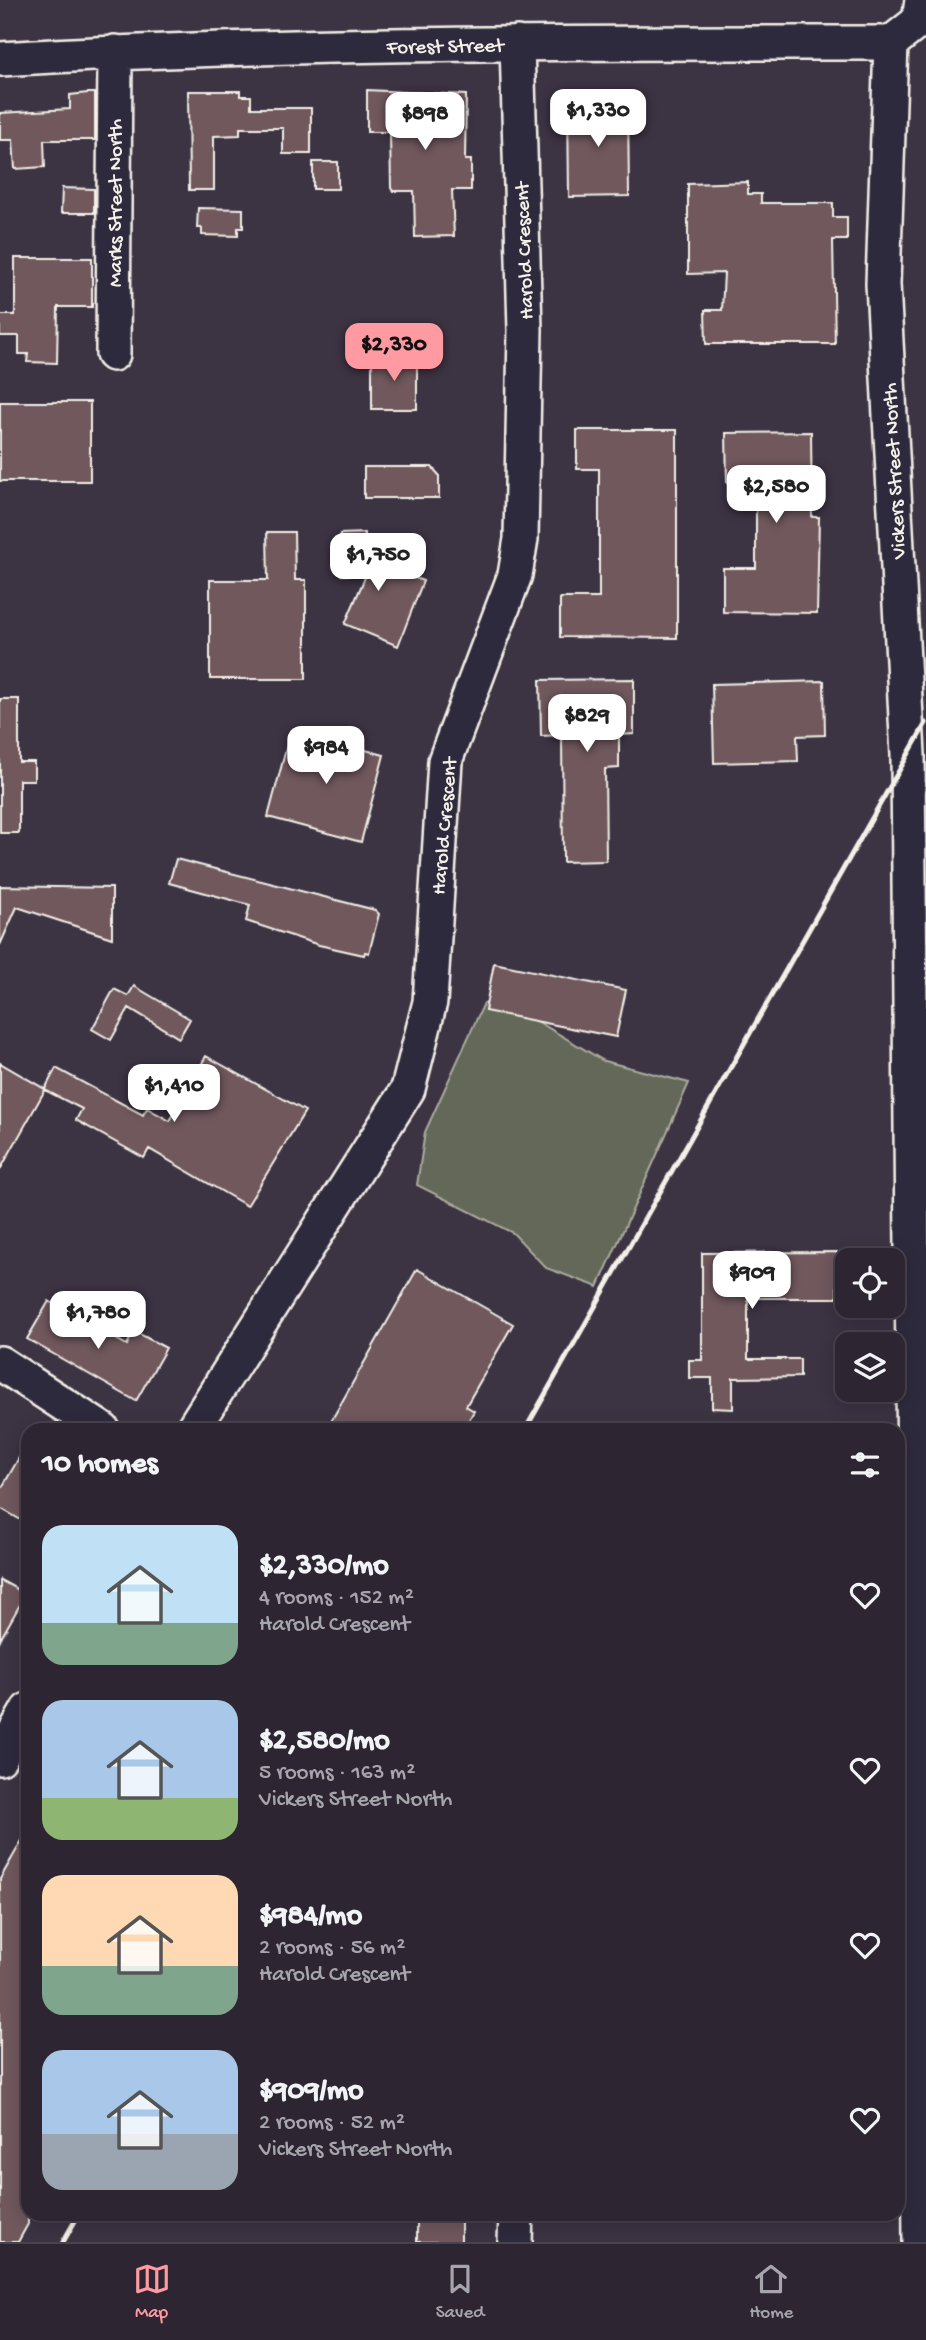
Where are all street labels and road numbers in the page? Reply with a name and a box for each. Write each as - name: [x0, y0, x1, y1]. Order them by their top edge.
- street label: Forest Street: [385, 35, 506, 62]
- street label: Marks Street North: [105, 119, 130, 287]
- street label: Harold Crescent: [512, 179, 541, 320]
- street label: Vickers Street North: [879, 382, 914, 561]
- street label: Harold Crescent: [428, 754, 465, 896]

